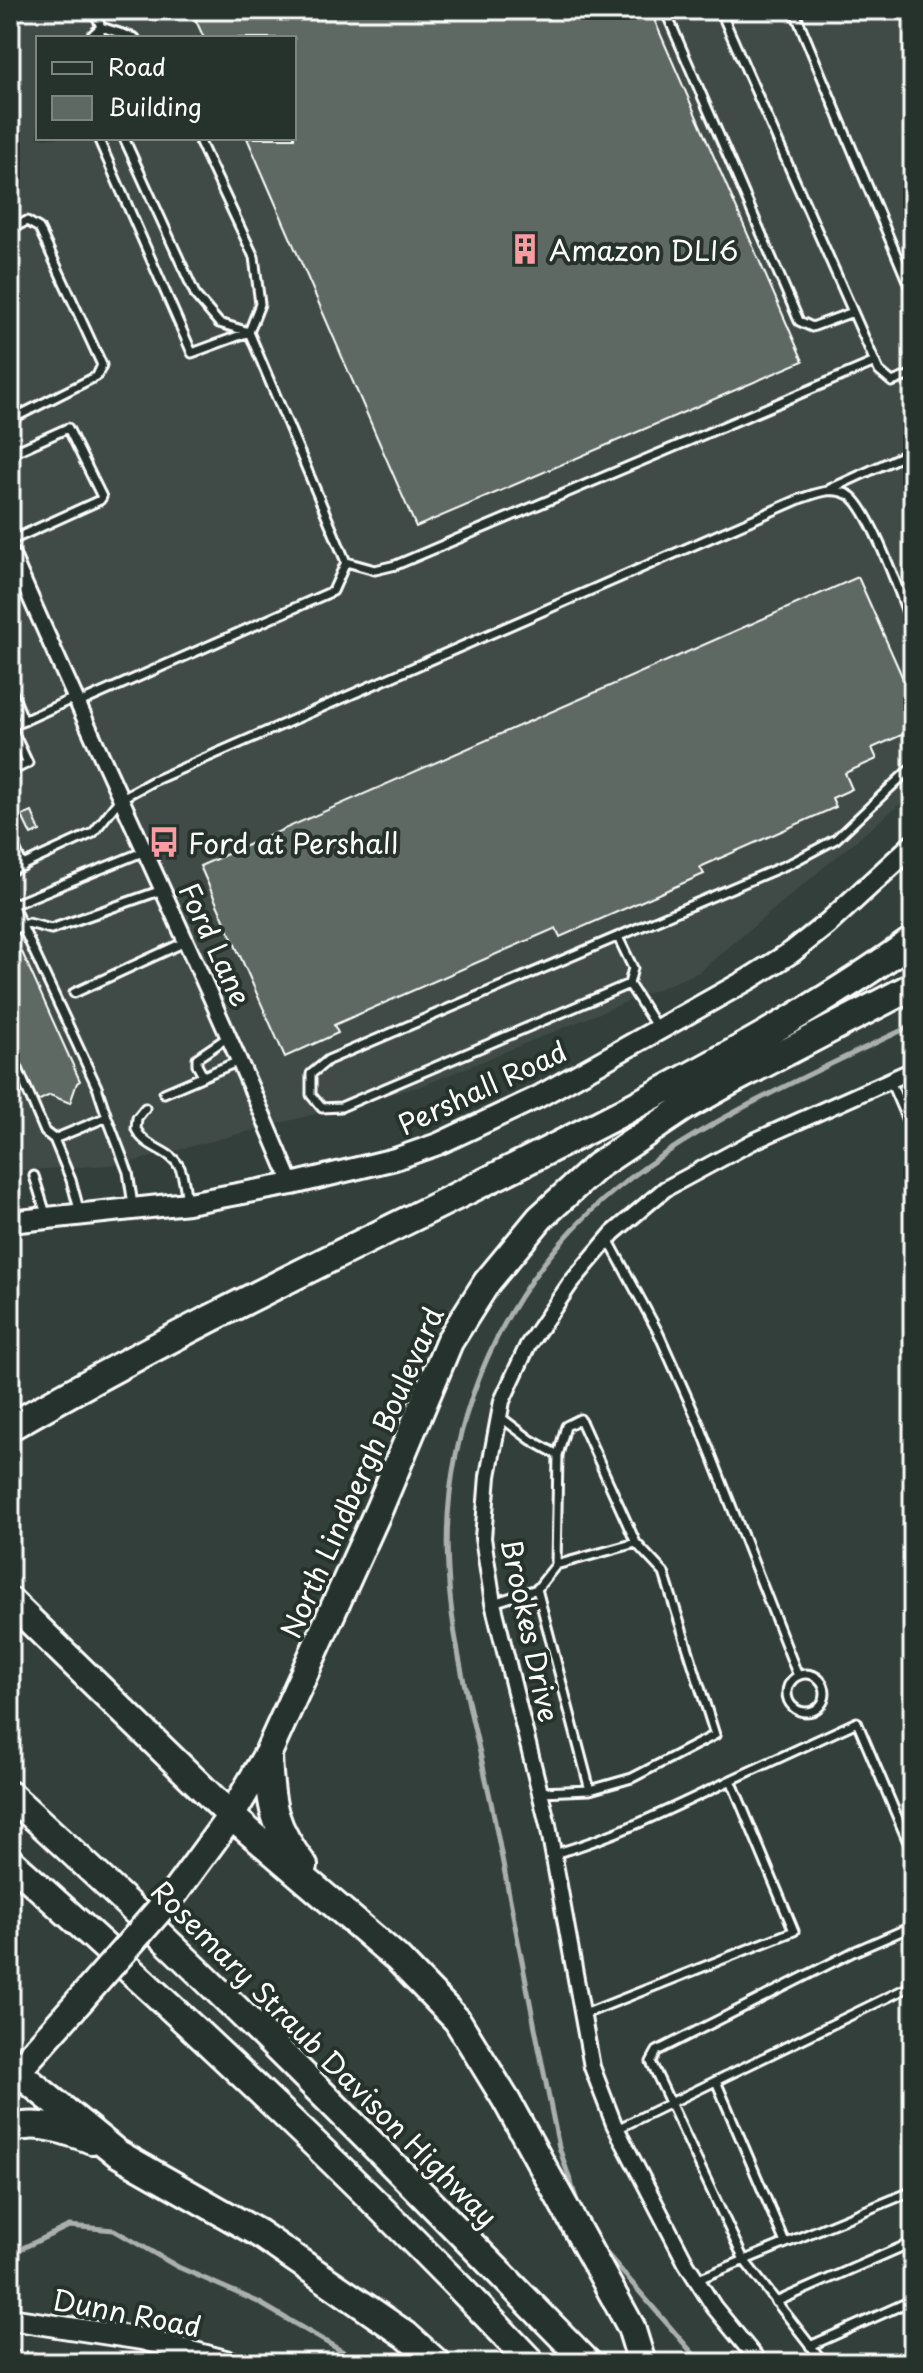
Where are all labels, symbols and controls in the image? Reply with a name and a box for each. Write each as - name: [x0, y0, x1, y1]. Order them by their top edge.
- legend: [36, 36, 296, 140]
- text: Road: [108, 48, 166, 84]
- text: Building: [108, 88, 202, 124]
- place label: Amazon DLI6: [549, 228, 738, 271]
- building icon: Amazon DLI6: [508, 232, 542, 266]
- place label: Ford at Pershall: [188, 821, 398, 864]
- bus stop icon: Ford at Pershall: [147, 825, 181, 859]
- street label: Ford Lane: [169, 875, 263, 1013]
- street label: Pershall Road: [390, 1029, 574, 1145]
- street label: North Lindbergh Boulevard: [268, 1299, 454, 1645]
- street label: Brookes Drive: [491, 1534, 571, 1726]
- street label: Rosemary Straub Davison Highway: [142, 1870, 508, 2236]
- street label: Dunn Road: [49, 2277, 205, 2347]

